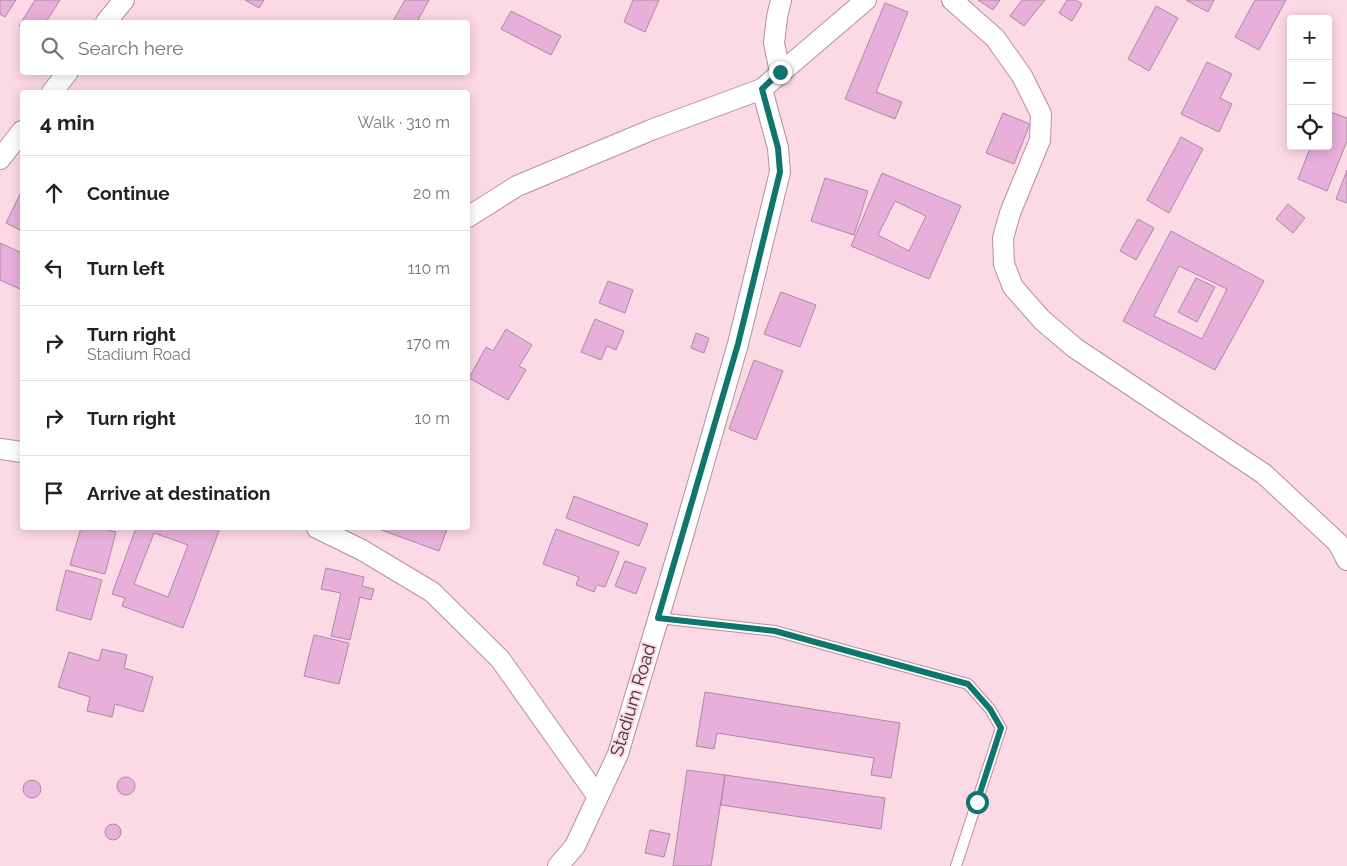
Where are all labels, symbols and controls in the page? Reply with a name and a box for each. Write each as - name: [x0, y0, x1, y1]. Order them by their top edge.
- map controls: [1287, 15, 1332, 150]
- button: +: [1287, 15, 1332, 60]
- search box: [20, 20, 470, 75]
- icon: search: [38, 34, 66, 62]
- text: Search here: [78, 37, 184, 59]
- button: −: [1287, 60, 1332, 105]
- route end: [769, 61, 792, 84]
- button: locate: [1287, 105, 1332, 150]
- text: 4 min: [40, 110, 95, 135]
- text: Walk · 310 m: [357, 113, 450, 132]
- icon: ahead: [40, 179, 68, 207]
- text: Continue: [87, 182, 170, 204]
- text: 20 m: [413, 184, 450, 203]
- icon: left: [40, 254, 68, 282]
- text: Turn left: [87, 257, 164, 279]
- text: 110 m: [408, 259, 450, 278]
- text: Turn right: [87, 323, 176, 345]
- icon: right: [40, 329, 68, 357]
- text: 170 m: [406, 334, 450, 353]
- text: Stadium Road: [87, 345, 191, 364]
- icon: right: [40, 404, 68, 432]
- text: Turn right: [87, 407, 176, 429]
- text: 10 m: [415, 409, 450, 428]
- icon: arrive: [40, 479, 68, 507]
- text: Arrive at destination: [87, 482, 271, 504]
- street label: Stadium Road: [605, 641, 660, 759]
- route start: [966, 791, 989, 814]

